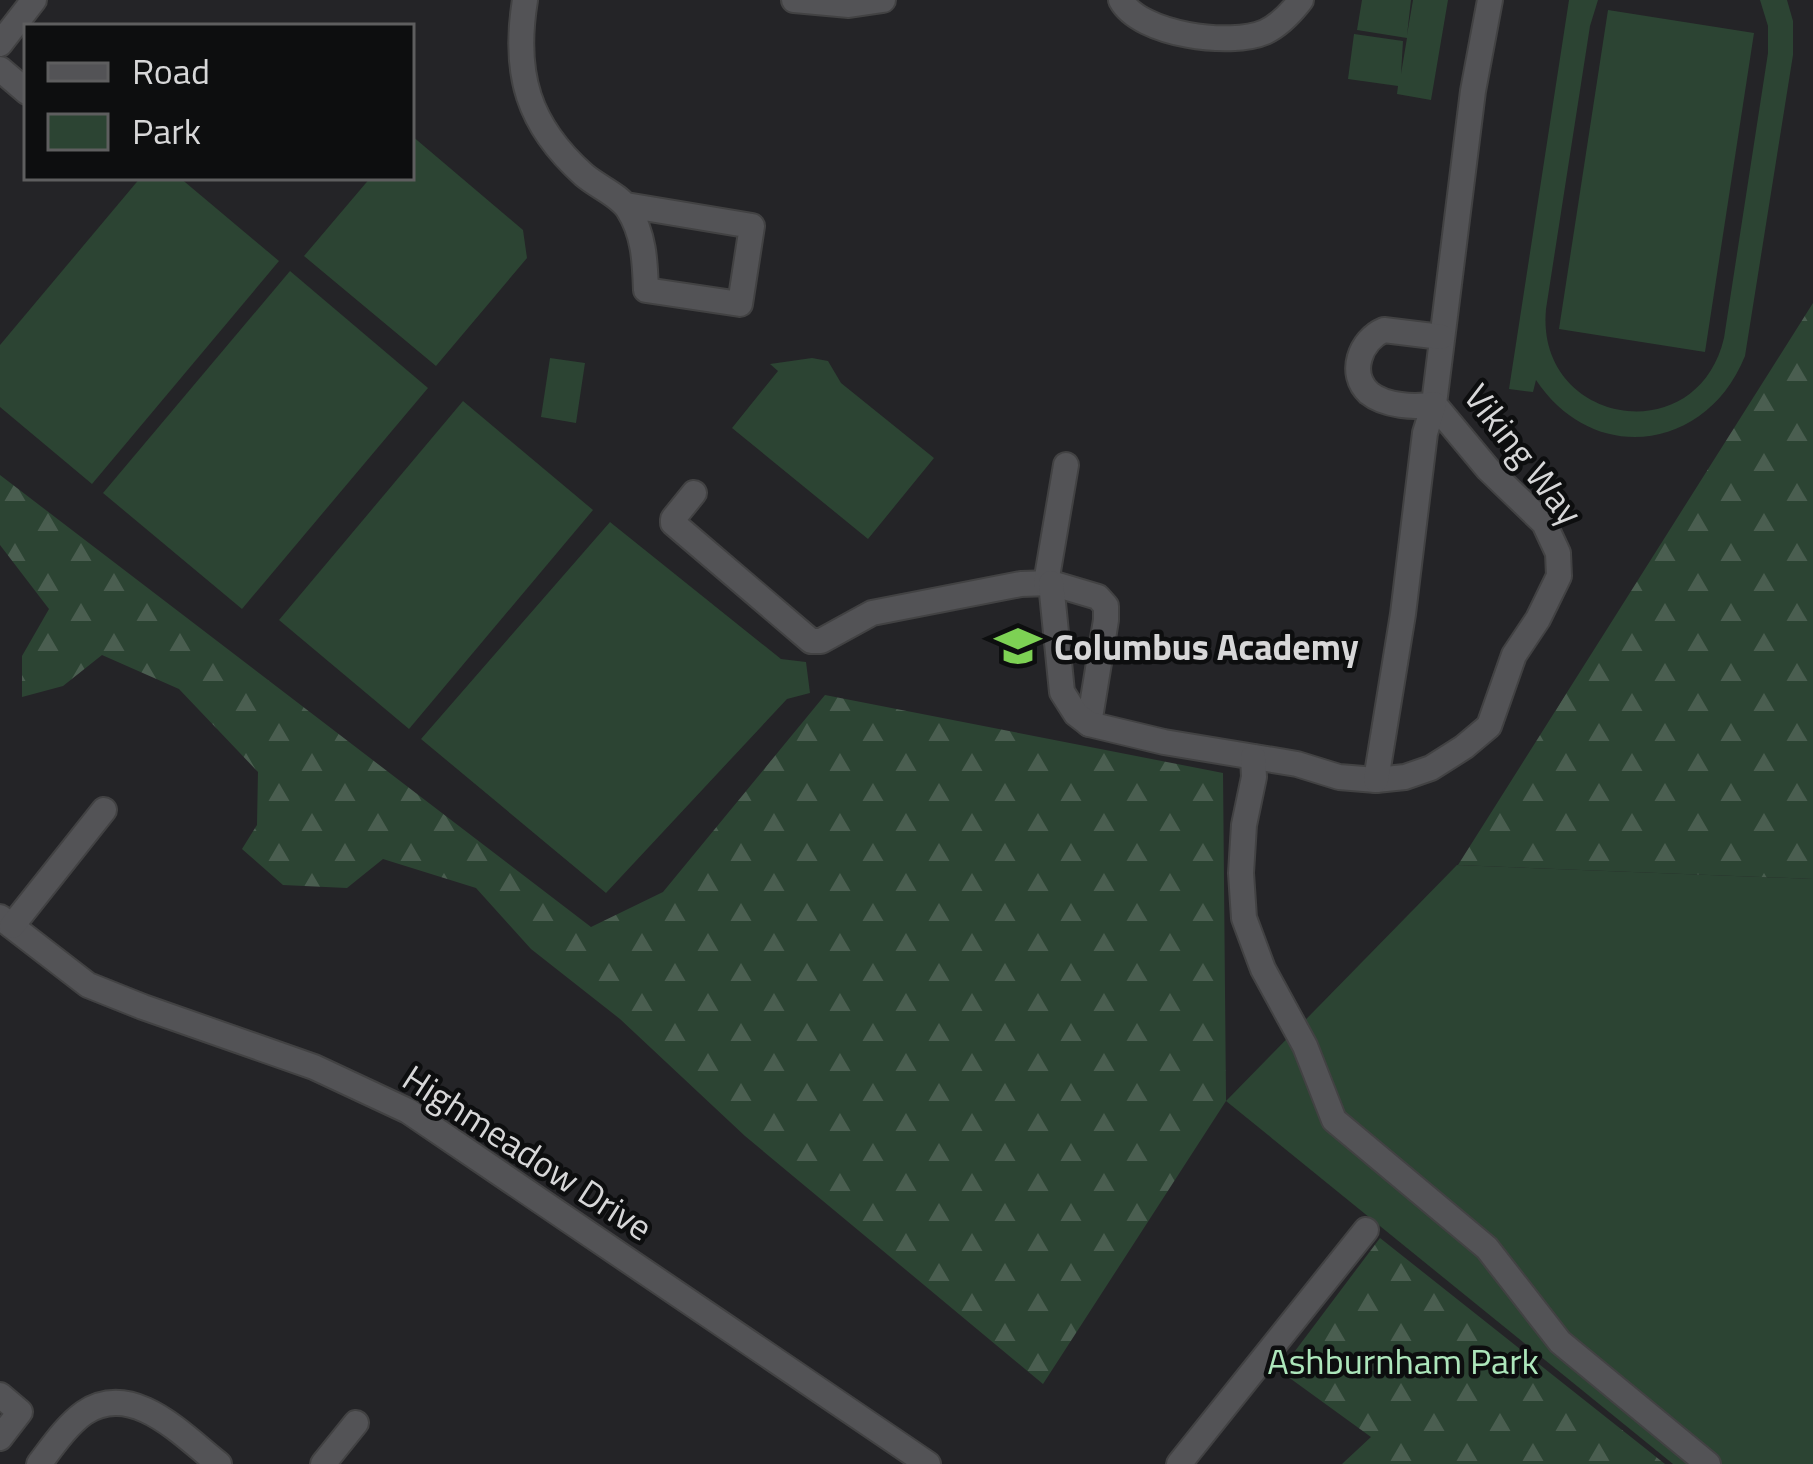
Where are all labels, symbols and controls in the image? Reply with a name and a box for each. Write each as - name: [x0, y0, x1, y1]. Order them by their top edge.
- legend: [24, 24, 414, 180]
- text: Road: [132, 43, 210, 98]
- text: Park: [132, 103, 201, 158]
- street label: Viking Way: [1451, 372, 1597, 536]
- place label: Columbus Academy: [1054, 619, 1359, 674]
- school or university icon: Columbus Academy: [993, 621, 1043, 671]
- street label: Highmeadow Drive: [392, 1050, 664, 1254]
- park label: Ashburnham Park: [1267, 1333, 1539, 1388]

